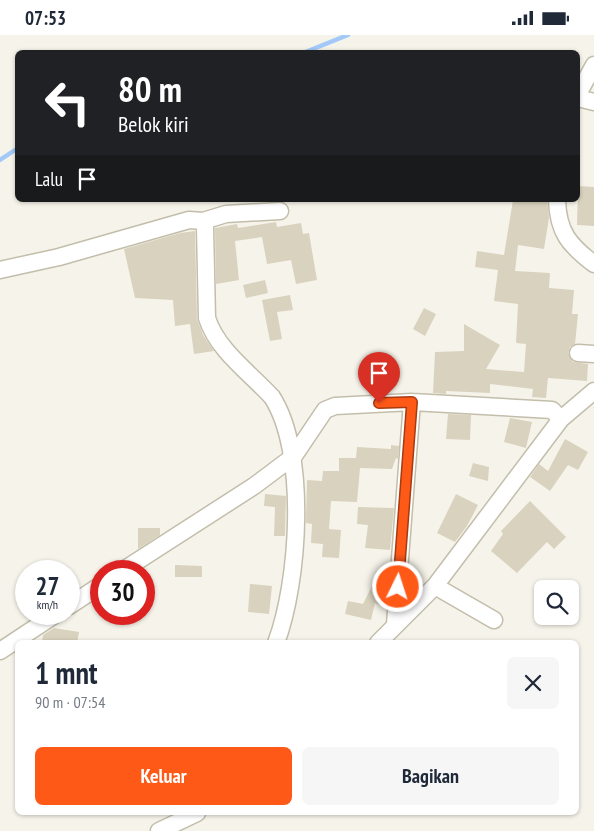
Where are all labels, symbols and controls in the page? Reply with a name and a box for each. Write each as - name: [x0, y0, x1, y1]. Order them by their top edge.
- text: 07:53: [25, 6, 66, 30]
- text: 80 m: [118, 66, 182, 112]
- icon: left: [35, 70, 100, 135]
- text: Belok kiri: [118, 110, 189, 138]
- icon: arrive: [73, 165, 101, 193]
- text: Lalu: [35, 167, 63, 191]
- pin: [358, 352, 400, 403]
- icon: arrive: [365, 359, 393, 387]
- speed limit sign: 30: [90, 560, 155, 625]
- position arrow: [371, 560, 423, 612]
- text: 27: [36, 570, 59, 602]
- map controls: [534, 580, 579, 625]
- button: search: [534, 580, 579, 625]
- text: km/h: [37, 597, 58, 612]
- text: 1 mnt: [35, 653, 98, 692]
- button: close: [507, 657, 559, 709]
- text: 90 m · 07:54: [35, 692, 106, 712]
- button: Keluar: [35, 747, 292, 805]
- button: Bagikan: [302, 747, 559, 805]

